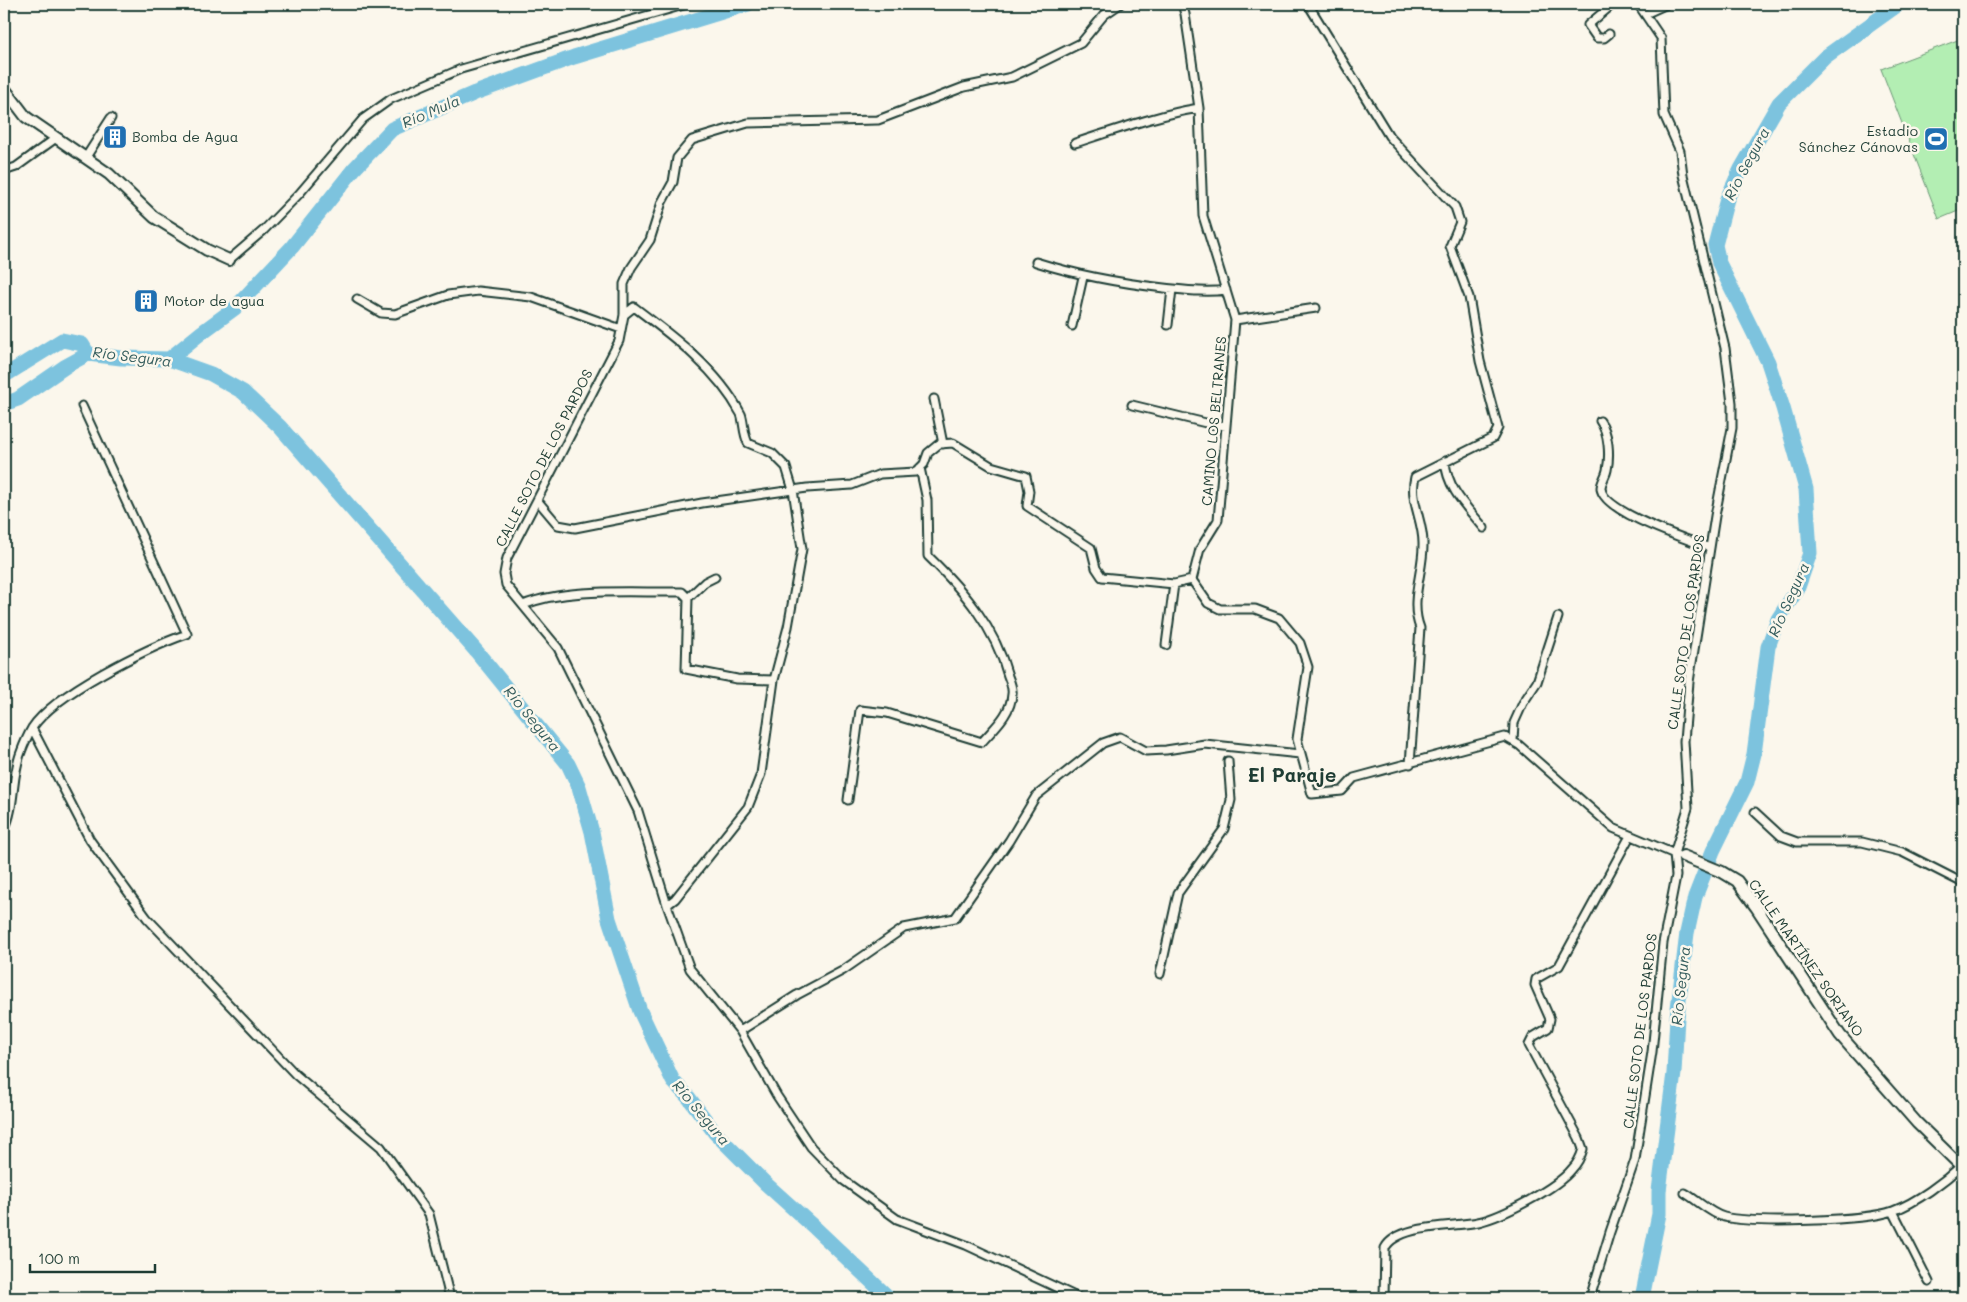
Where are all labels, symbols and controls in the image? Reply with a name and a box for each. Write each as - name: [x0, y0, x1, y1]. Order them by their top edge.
- water label: Río Mula: [398, 90, 463, 132]
- place label: Estadio Sánchez Cánovas: [1799, 121, 1918, 156]
- building icon: Bomba de Agua: [102, 124, 128, 150]
- water label: Río Segura: [1719, 124, 1774, 203]
- sports icon: Estadio Sánchez Cánovas: [1923, 126, 1949, 152]
- place label: Bomba de Agua: [132, 127, 238, 146]
- building icon: Motor de agua: [133, 288, 159, 314]
- place label: Motor de agua: [164, 291, 265, 310]
- street label: CAMINO LOS BELTRANES: [1197, 335, 1230, 507]
- water label: Río Segura: [91, 341, 173, 371]
- street label: CALLE SOTO DE LOS PARDOS: [490, 366, 597, 550]
- street label: CALLE SOTO DE LOS PARDOS: [1662, 533, 1709, 731]
- water label: Río Segura: [1763, 559, 1813, 640]
- water label: Río Segura: [500, 681, 566, 756]
- district label: El Paraje: [1248, 762, 1336, 787]
- street label: CALLE MARTÍNEZ SORIANO: [1745, 875, 1868, 1040]
- street label: CALLE SOTO DE LOS PARDOS: [1618, 932, 1661, 1130]
- water label: Río Segura: [1666, 945, 1694, 1026]
- water label: Río Segura: [669, 1075, 735, 1149]
- scale bar: [30, 1242, 155, 1274]
- text: 100 m: [38, 1248, 80, 1268]

